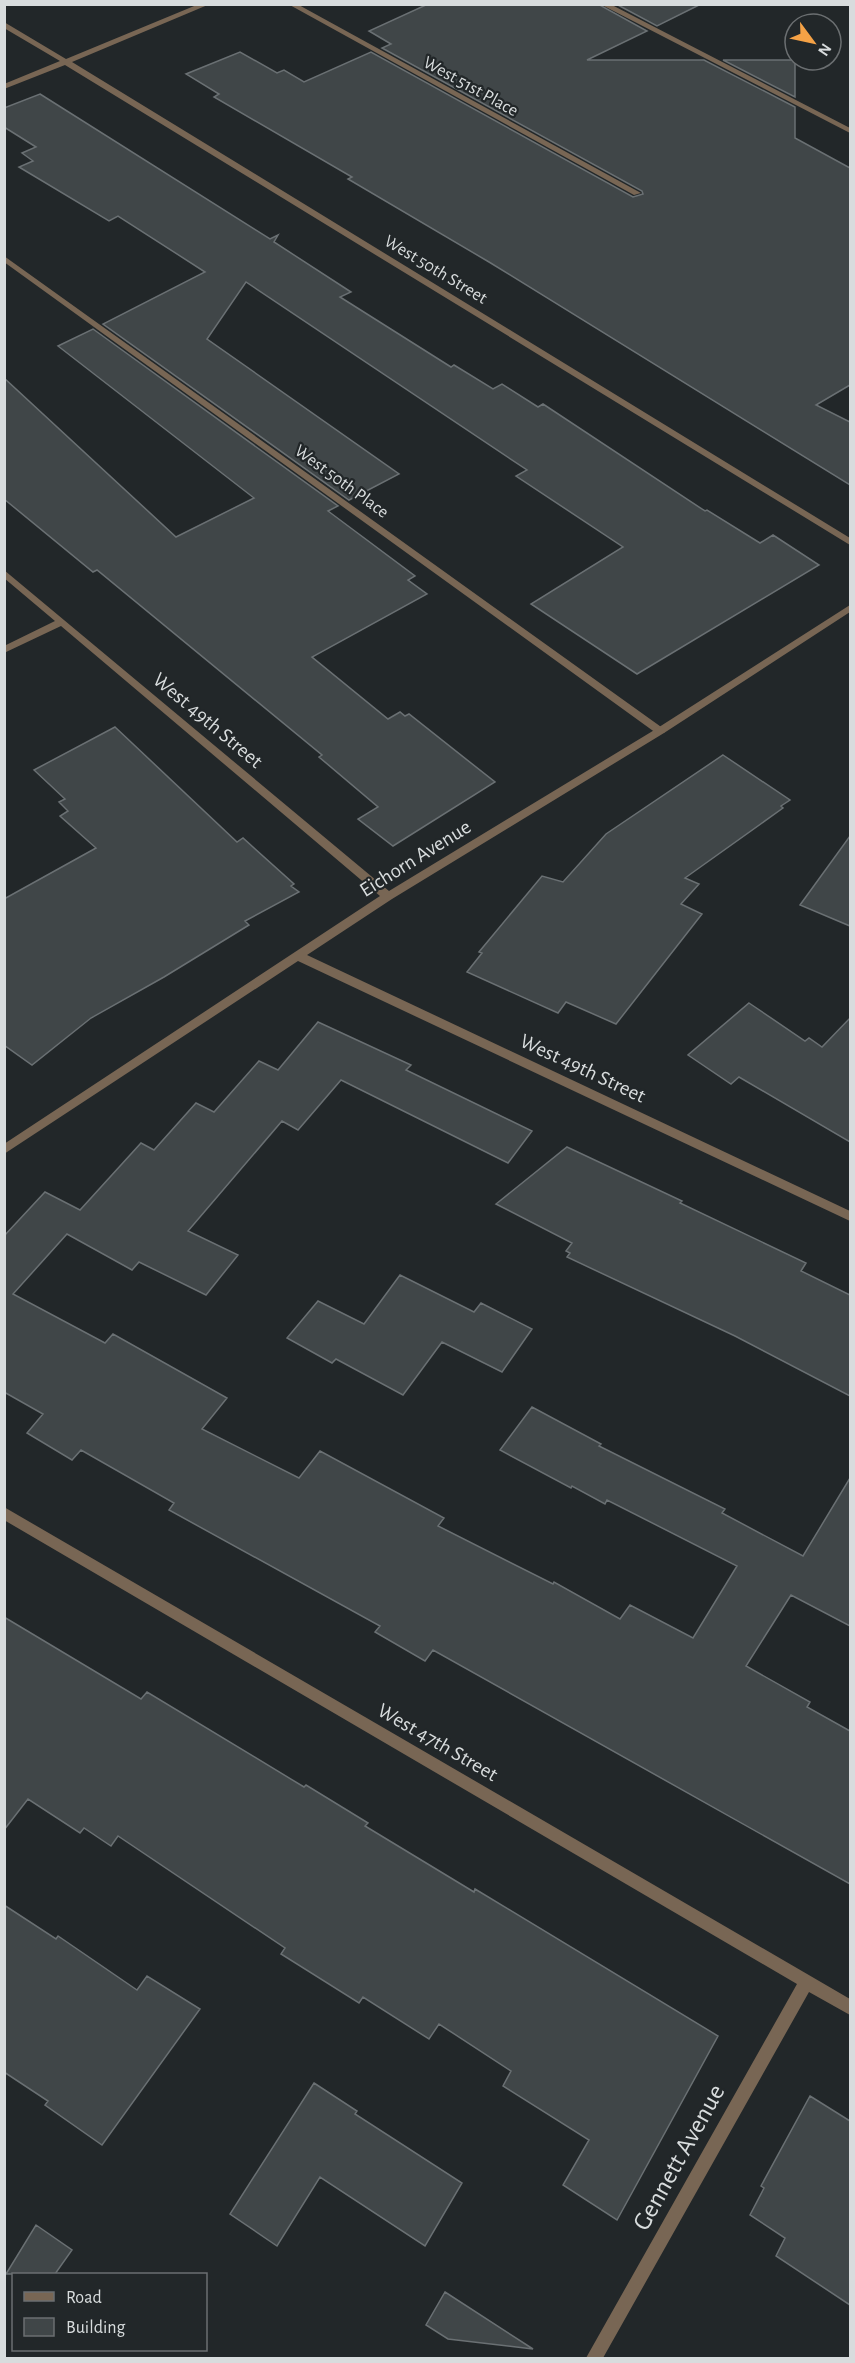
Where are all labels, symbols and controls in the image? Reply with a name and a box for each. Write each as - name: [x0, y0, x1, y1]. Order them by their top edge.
- north arrow: [783, 12, 843, 72]
- text: N: [815, 41, 834, 59]
- street label: West 51st Place: [420, 53, 521, 120]
- street label: West 50th Street: [381, 232, 490, 308]
- street label: West 50th Place: [291, 442, 392, 522]
- street label: West 49th Street: [149, 669, 267, 772]
- street label: Eichorn Avenue: [356, 816, 475, 901]
- street label: West 49th Street: [517, 1030, 649, 1107]
- street label: West 47th Street: [374, 1700, 502, 1785]
- street label: Gennett Avenue: [628, 2080, 730, 2235]
- legend: [12, 2273, 207, 2351]
- text: Road: [66, 2289, 102, 2307]
- text: Building: [66, 2319, 126, 2337]

